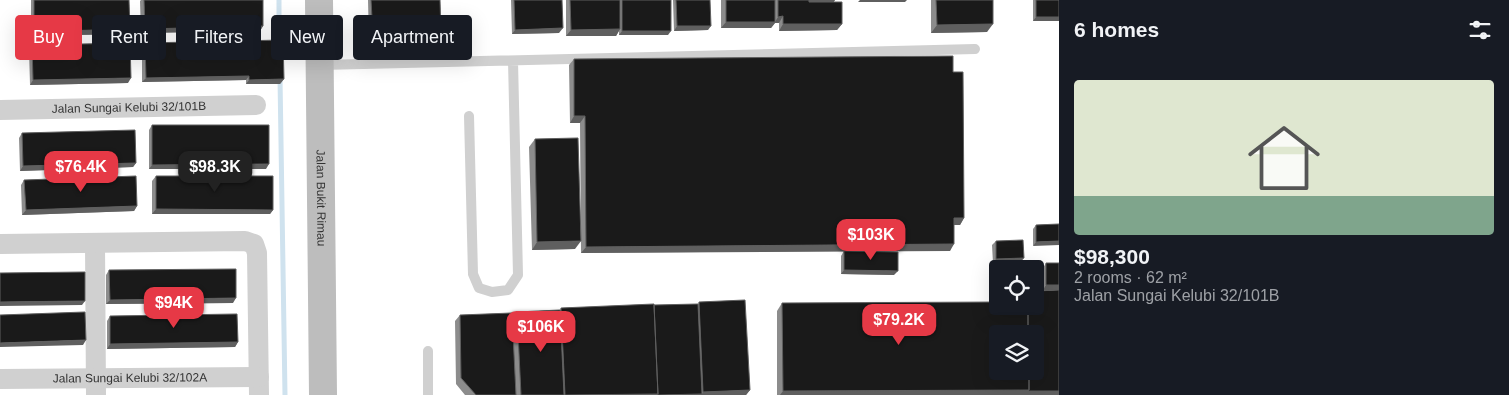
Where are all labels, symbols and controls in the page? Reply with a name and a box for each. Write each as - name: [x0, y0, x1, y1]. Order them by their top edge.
- chip: Buy: [15, 15, 82, 60]
- chip: Rent: [92, 15, 166, 60]
- chip: Filters: [176, 15, 261, 60]
- chip: New: [271, 15, 343, 60]
- chip: Apartment: [353, 15, 472, 60]
- icon: filters: [1466, 16, 1494, 44]
- text: 6 homes: [1074, 18, 1159, 41]
- street label: Jalan Sungai Kelubi 32/101B: [52, 99, 206, 116]
- icon: home: [1239, 113, 1329, 203]
- street label: Jalan Bukit Rimau: [314, 149, 328, 246]
- pin: $76.4K: [40, 150, 122, 193]
- pin: $98.3K: [174, 150, 256, 193]
- text: $76.4K: [55, 158, 107, 175]
- text: $98.3K: [189, 158, 241, 175]
- pin: $103K: [836, 218, 906, 261]
- text: $103K: [847, 226, 895, 243]
- text: $98,300: [1074, 245, 1150, 268]
- map controls: [989, 260, 1044, 380]
- button: locate: [989, 260, 1044, 315]
- text: 2 rooms · 62 m²: [1074, 269, 1187, 286]
- pin: $94K: [144, 286, 204, 329]
- text: Jalan Sungai Kelubi 32/101B: [1074, 287, 1280, 304]
- text: $94K: [155, 294, 193, 311]
- pin: $79.2K: [858, 304, 940, 346]
- pin: $106K: [506, 310, 576, 353]
- text: $79.2K: [873, 311, 925, 328]
- text: $106K: [517, 318, 565, 335]
- button: layers: [989, 325, 1044, 380]
- street label: Jalan Sungai Kelubi 32/102A: [53, 370, 207, 386]

